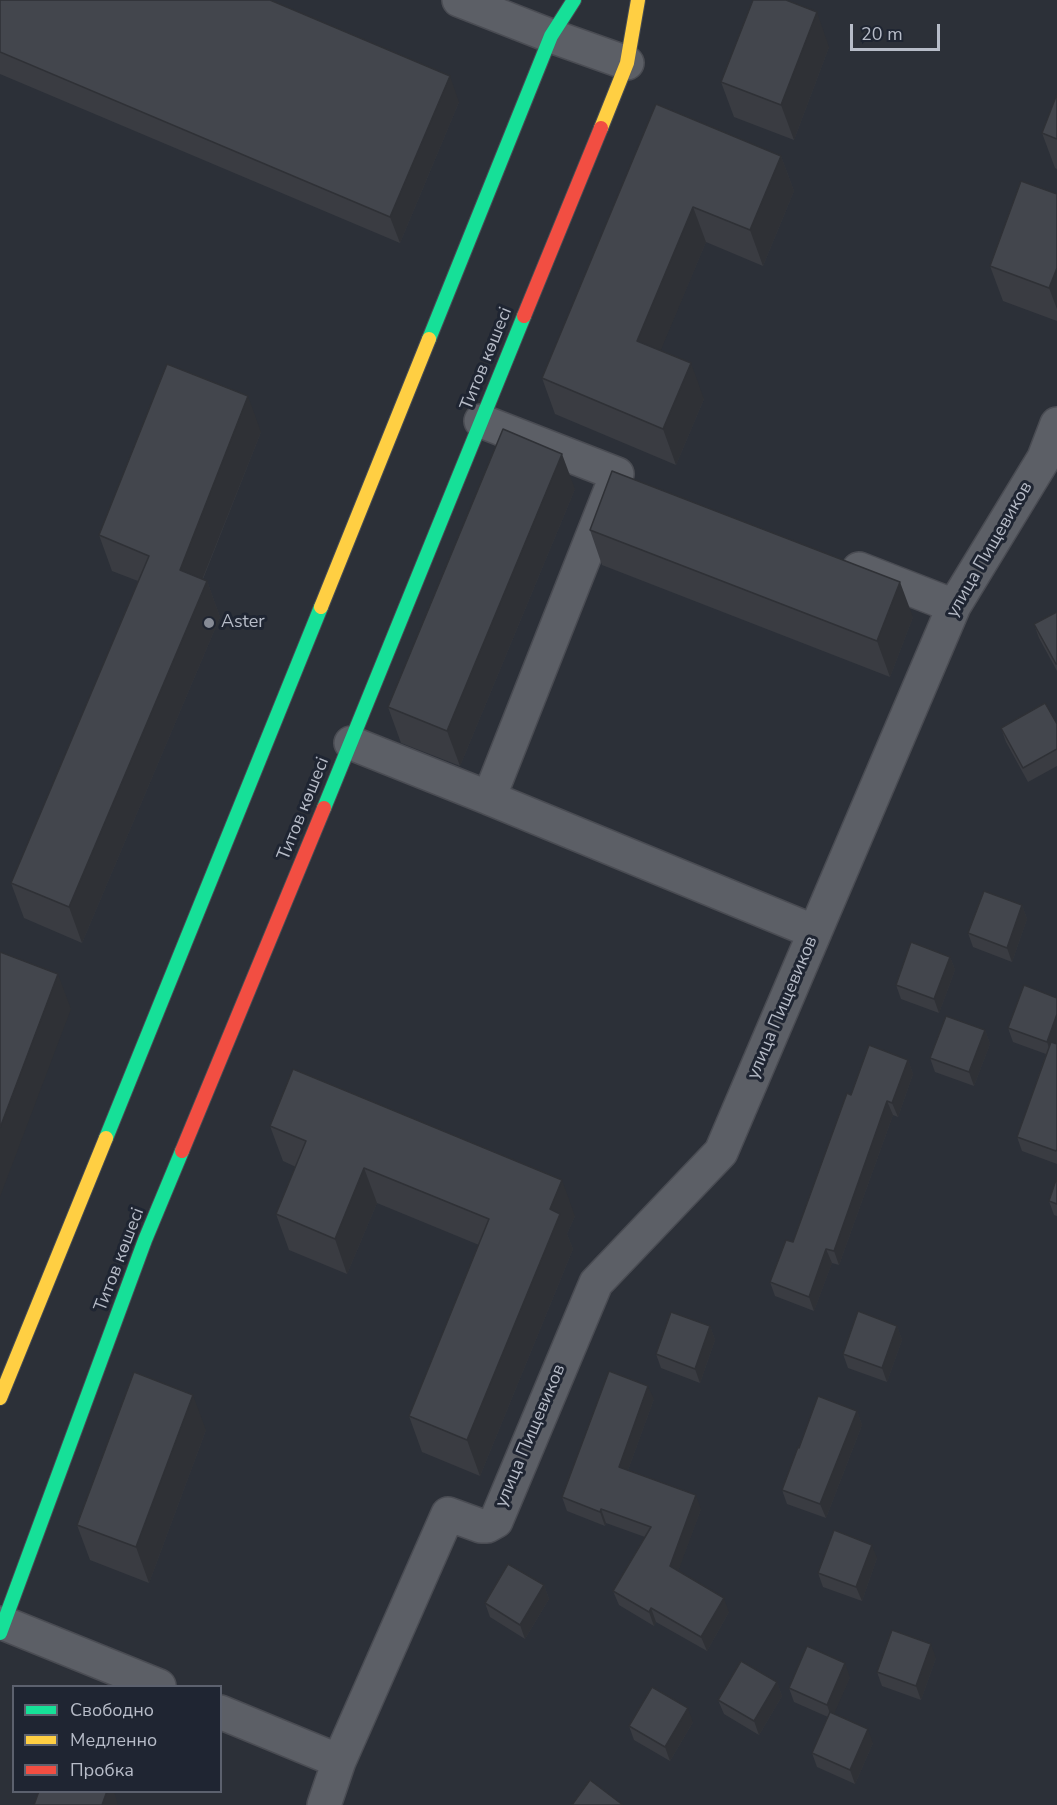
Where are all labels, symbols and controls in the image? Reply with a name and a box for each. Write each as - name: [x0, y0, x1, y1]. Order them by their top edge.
- scale bar: [853, 12, 943, 50]
- text: 20 m: [861, 22, 903, 46]
- street label: Титов көшесі: [457, 304, 517, 414]
- street label: улица Пищевиков: [942, 478, 1038, 622]
- place label: Aster: [221, 612, 265, 634]
- marker: Aster: [202, 616, 216, 630]
- street label: Титов көшесі: [274, 754, 334, 864]
- street label: улица Пищевиков: [743, 933, 823, 1083]
- street label: Титов көшесі: [90, 1205, 150, 1315]
- street label: улица Пищевиков: [491, 1361, 571, 1511]
- legend: [12, 1685, 222, 1793]
- text: Свободно: [70, 1698, 154, 1722]
- text: Медленно: [70, 1728, 157, 1752]
- text: Пробка: [70, 1758, 134, 1782]

